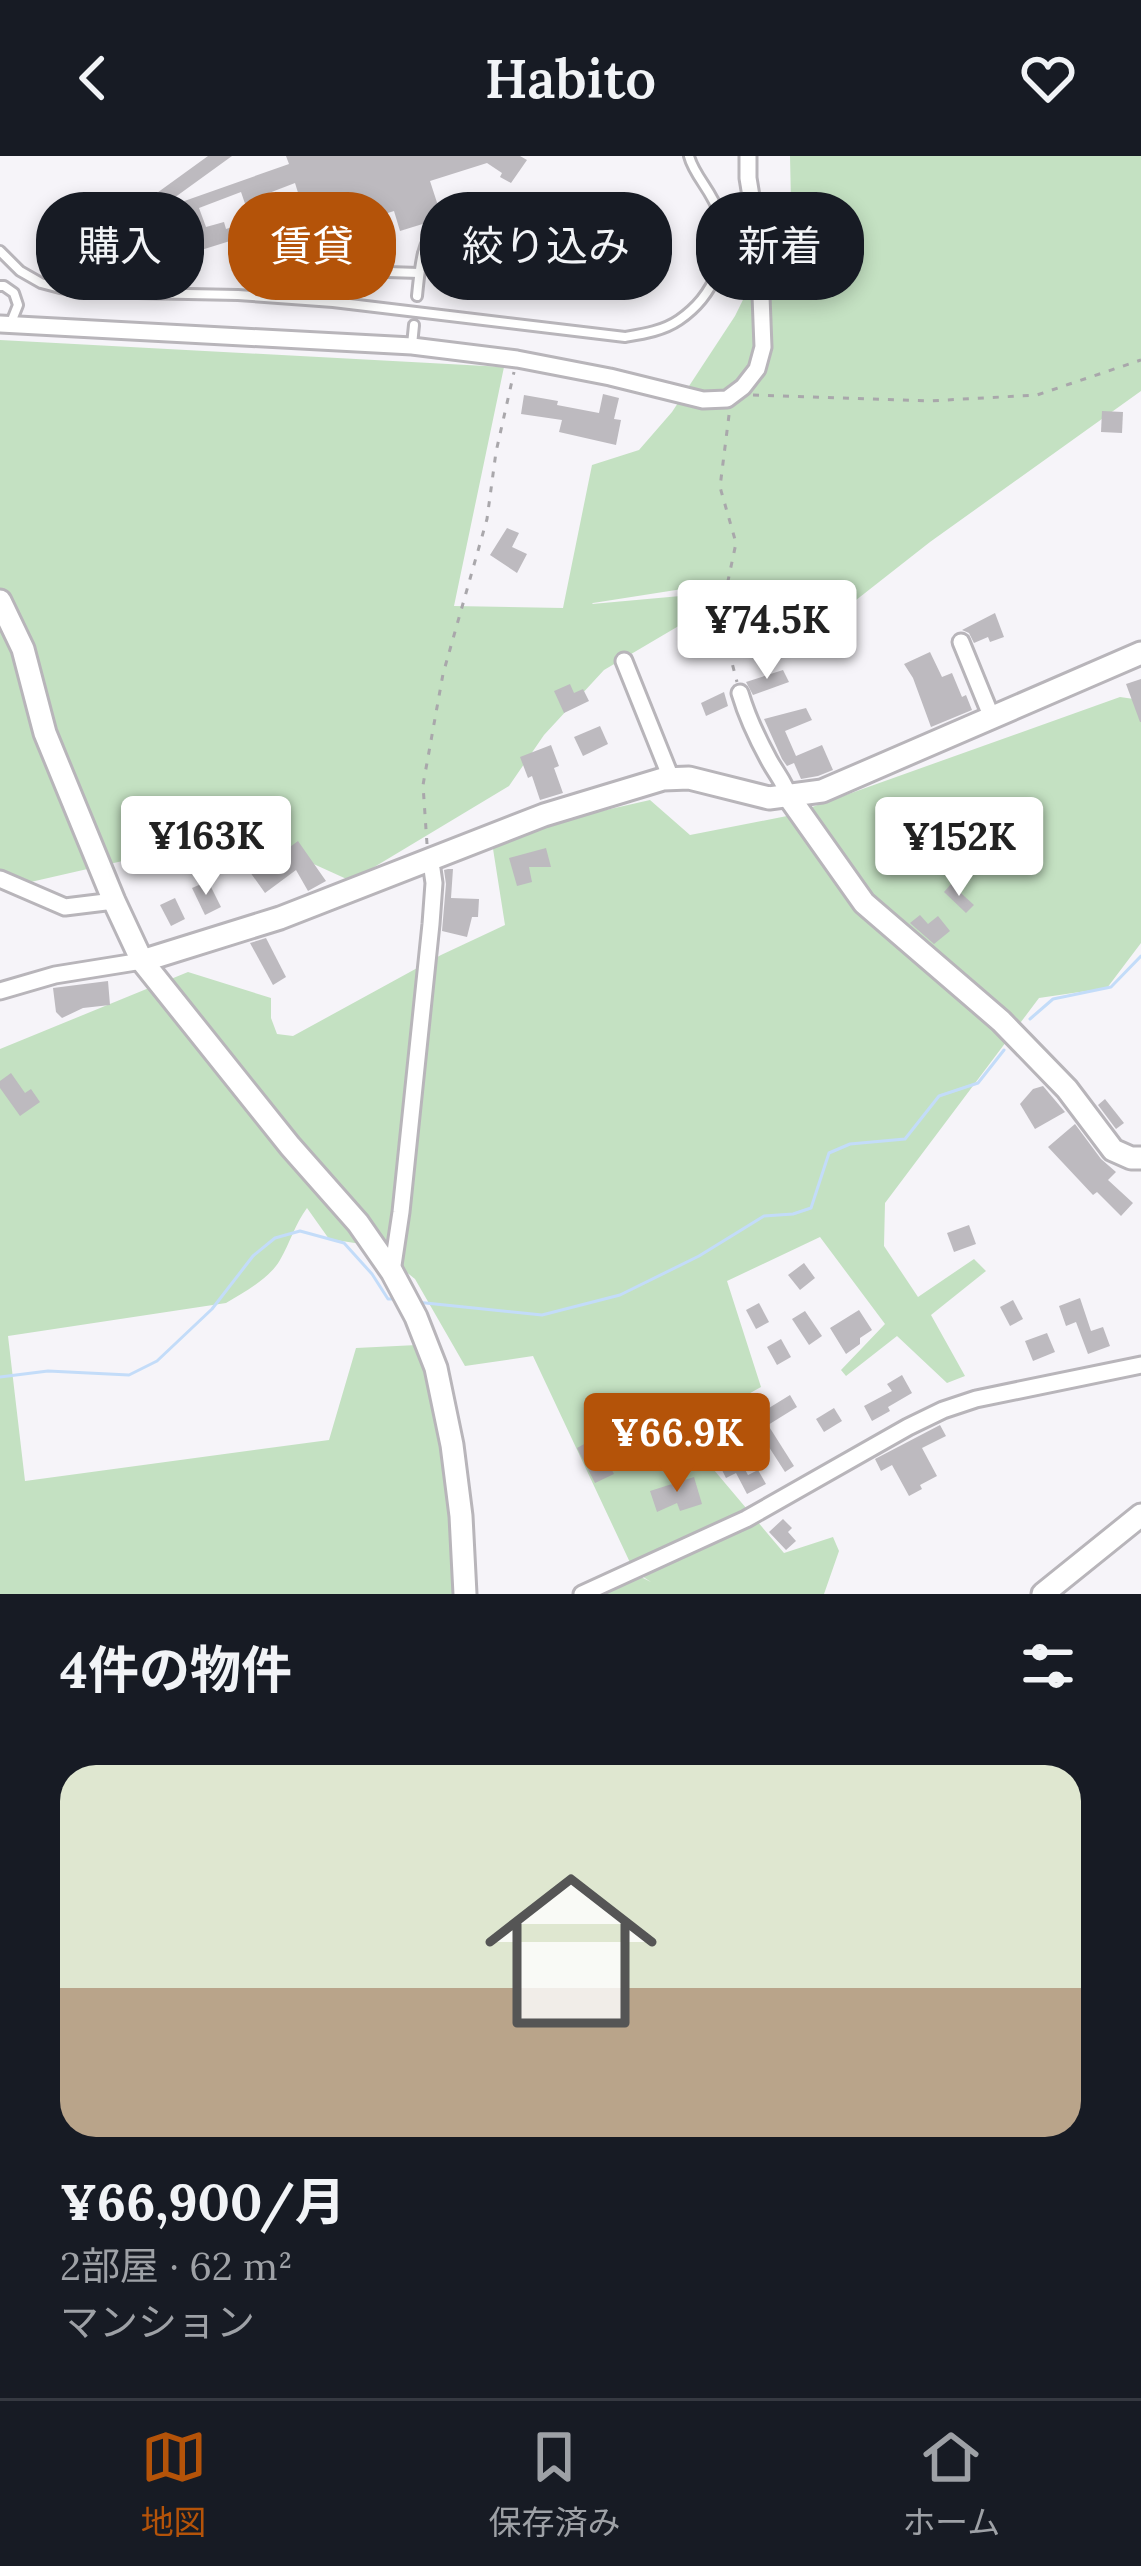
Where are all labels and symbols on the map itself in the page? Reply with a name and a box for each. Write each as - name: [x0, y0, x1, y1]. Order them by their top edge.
- pin: ¥74.5K: [669, 580, 865, 682]
- pin: ¥163K: [122, 796, 290, 898]
- pin: ¥152K: [875, 797, 1043, 899]
- pin: ¥66.9K: [579, 1393, 775, 1495]

